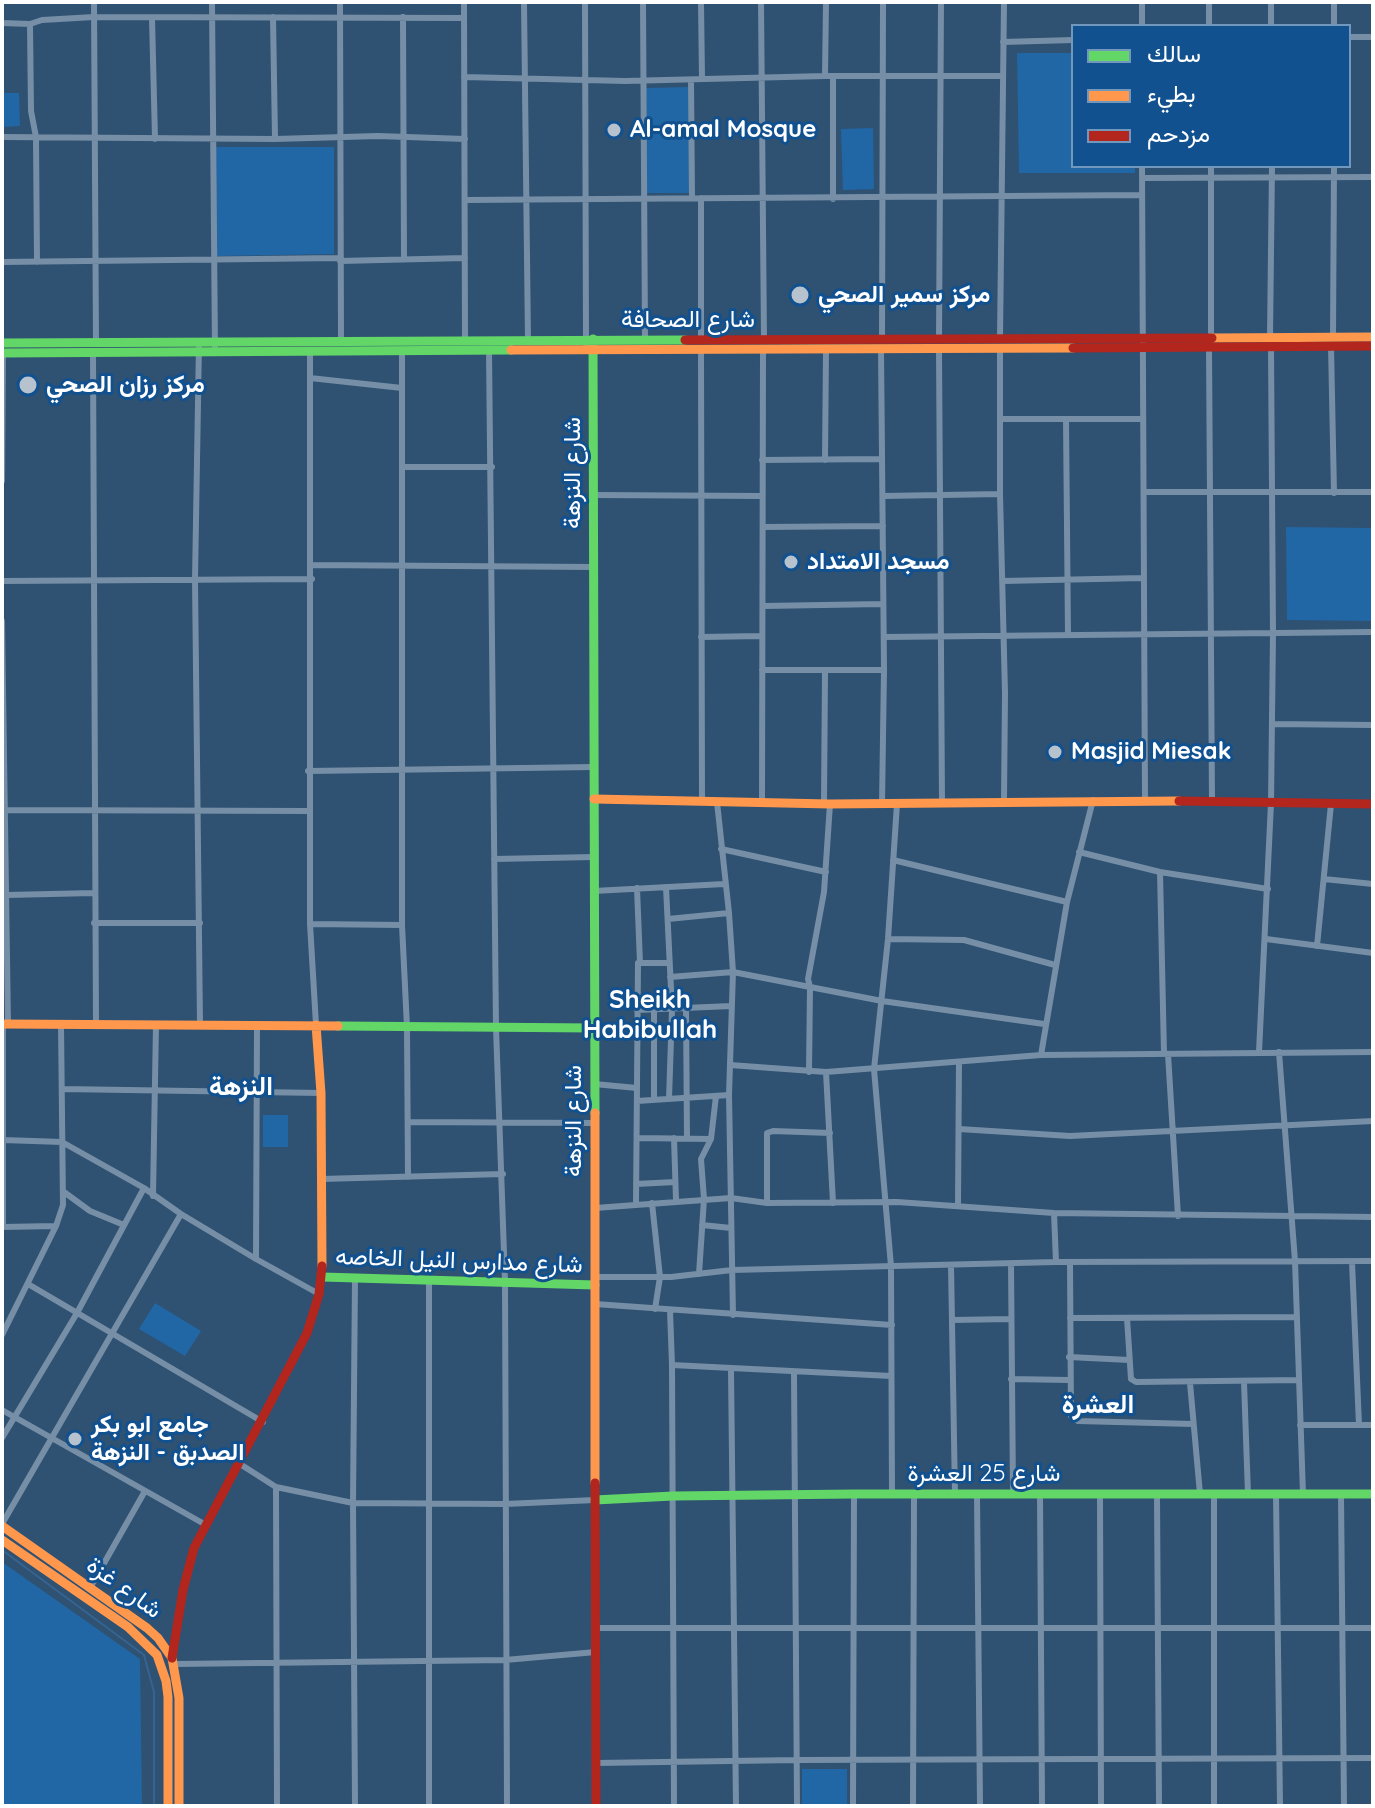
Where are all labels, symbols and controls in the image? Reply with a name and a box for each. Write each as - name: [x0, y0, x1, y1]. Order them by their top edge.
- legend: [1071, 24, 1351, 168]
- text: سالك: [1147, 38, 1201, 68]
- text: بطيء: [1147, 78, 1196, 108]
- place label: Al-amal Mosque: [630, 116, 816, 144]
- text: مزدحم: [1147, 118, 1210, 148]
- marker: Al-amal Mosque: [605, 121, 623, 139]
- place label: مركز سمير الصحي: [818, 281, 990, 309]
- marker: مركز سمير الصحي: [789, 284, 811, 306]
- street label: شارع الصحافة: [621, 306, 755, 334]
- place label: مركز رزان الصحي: [46, 371, 205, 399]
- marker: مركز رزان الصحي: [17, 374, 39, 396]
- street label: شارع النزهة: [559, 417, 587, 529]
- place label: مسجد الامتداد: [807, 548, 950, 576]
- marker: مسجد الامتداد: [782, 553, 800, 571]
- place label: Masjid Miesak: [1071, 738, 1231, 766]
- marker: Masjid Miesak: [1046, 743, 1064, 761]
- district label: Sheikh Habibullah: [583, 984, 717, 1046]
- street label: شارع النزهة: [560, 1065, 588, 1177]
- district label: النزهة: [209, 1071, 273, 1103]
- street label: شارع مدارس النيل الخاصه: [335, 1242, 583, 1280]
- district label: العشرة: [1062, 1389, 1134, 1421]
- place label: جامع ابو بكر الصدبق - النزهة: [91, 1411, 244, 1467]
- marker: جامع ابو بكر الصدبق - النزهة: [66, 1430, 84, 1448]
- street label: شارع 25 العشرة: [908, 1460, 1060, 1488]
- street label: شارع غزة: [81, 1551, 167, 1625]

